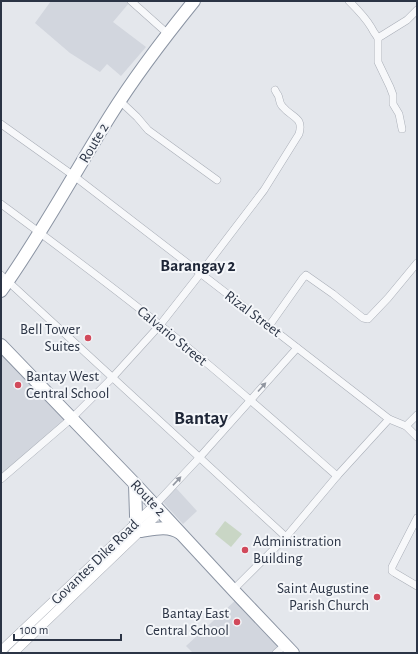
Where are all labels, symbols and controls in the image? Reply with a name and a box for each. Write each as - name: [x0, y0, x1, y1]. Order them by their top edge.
- street label: Route 2: [76, 120, 112, 166]
- district label: Barangay 2: [160, 257, 236, 275]
- street label: Rizal Street: [222, 288, 284, 340]
- street label: Calvario Street: [134, 303, 210, 369]
- place label: Bell Tower Suites: [20, 322, 80, 354]
- marker: Bell Tower Suites: [83, 333, 93, 343]
- place label: Bantay West Central School: [26, 369, 110, 401]
- marker: Bantay West Central School: [13, 380, 23, 390]
- one-way arrow: [257, 382, 266, 392]
- district label: Bantay: [174, 409, 229, 428]
- one-way arrow: [172, 476, 182, 486]
- street label: Route 2: [128, 477, 168, 519]
- street label: Govantes Dike Road: [48, 516, 142, 607]
- place label: Administration Building: [253, 534, 342, 566]
- marker: Administration Building: [240, 545, 250, 555]
- place label: Saint Augustine Parish Church: [277, 581, 369, 613]
- marker: Saint Augustine Parish Church: [372, 592, 382, 602]
- place label: Bantay East Central School: [145, 606, 229, 638]
- scale bar: [14, 616, 121, 642]
- marker: Bantay East Central School: [232, 617, 242, 627]
- text: 100 m: [20, 624, 48, 636]

